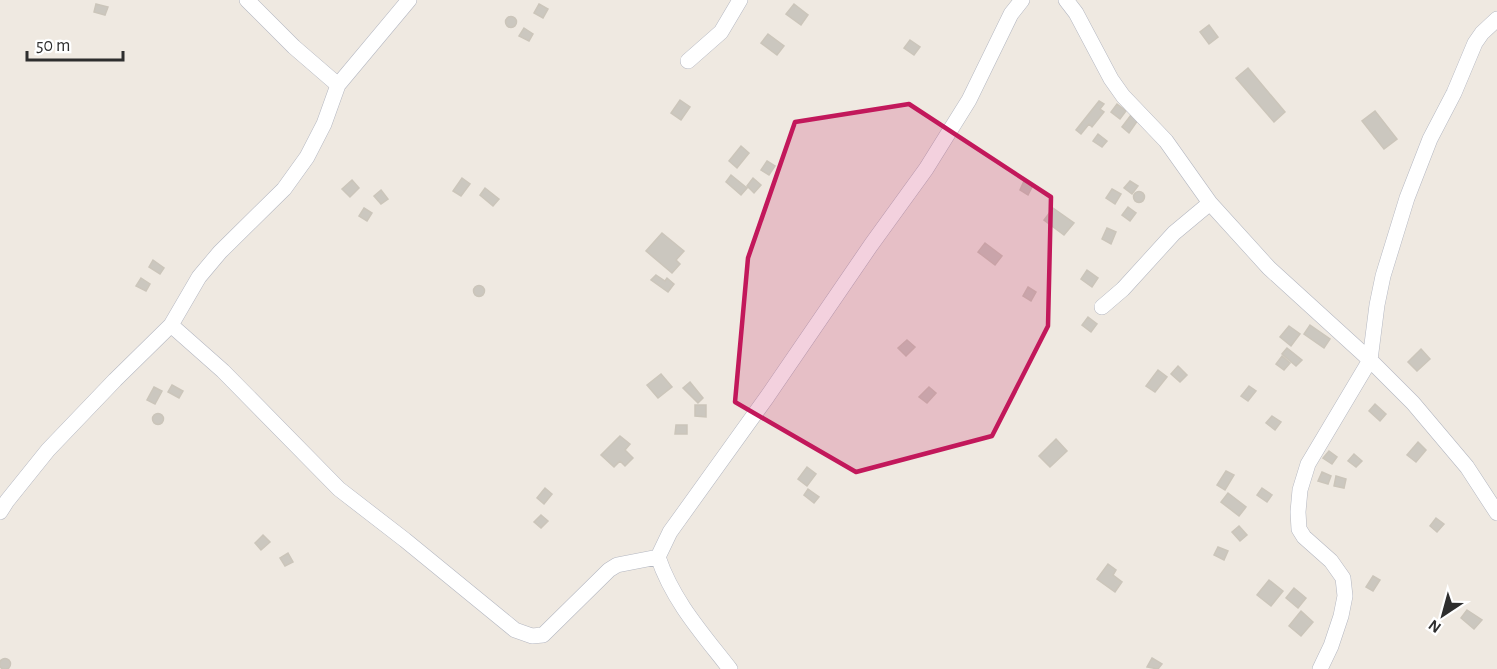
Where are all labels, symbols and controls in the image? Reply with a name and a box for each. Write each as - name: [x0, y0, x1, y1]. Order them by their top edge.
- scale bar: [27, 24, 123, 62]
- text: 50 m: [36, 37, 70, 55]
- north arrow: [1413, 585, 1473, 645]
- text: N: [1426, 617, 1444, 636]

